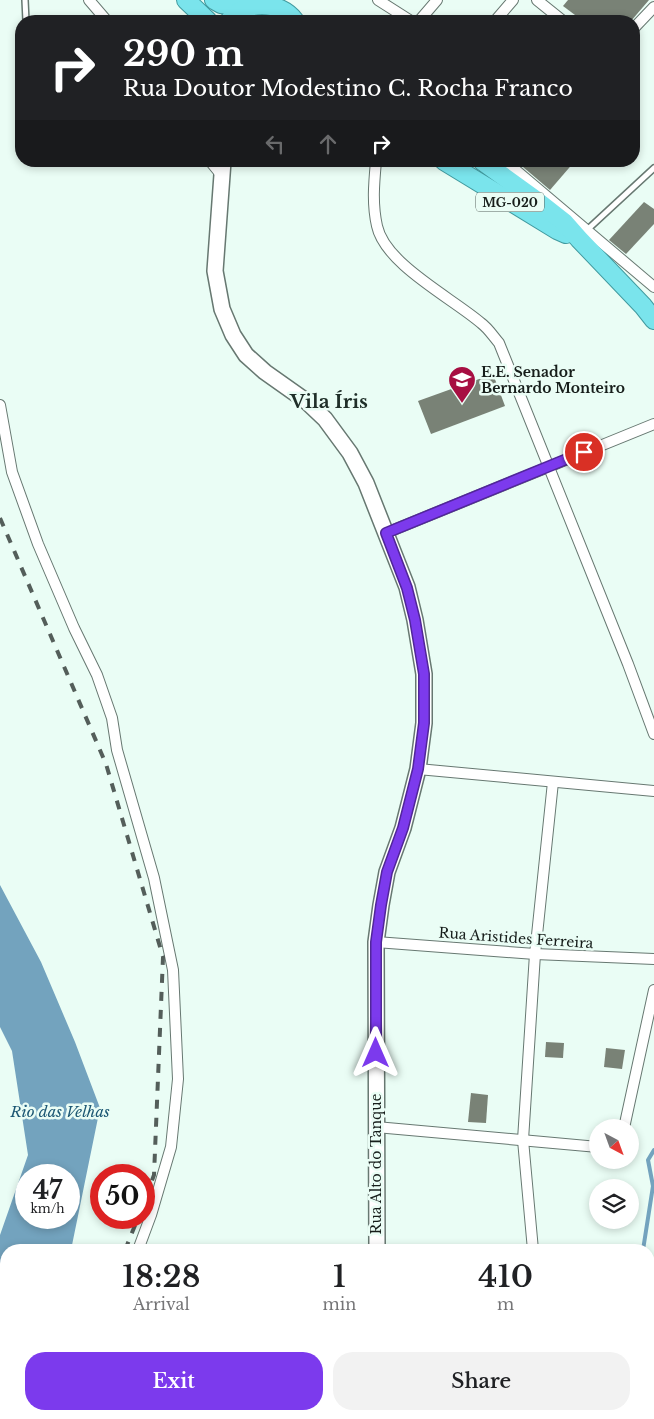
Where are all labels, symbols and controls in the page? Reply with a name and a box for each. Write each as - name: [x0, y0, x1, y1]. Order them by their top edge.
- text: 290 m: [123, 32, 244, 75]
- icon: right: [40, 35, 105, 100]
- text: Rua Doutor Modestino C. Rocha Franco: [123, 75, 573, 102]
- icon: left: [261, 130, 289, 158]
- icon: ahead: [314, 130, 342, 158]
- icon: right: [367, 130, 395, 158]
- road number: MG-020: [476, 192, 544, 212]
- place label: E.E. Senador Bernardo Monteiro: [481, 363, 625, 397]
- school or university icon: E.E. Senador Bernardo Monteiro: [447, 365, 477, 404]
- district label: Vila Íris: [289, 390, 368, 413]
- pin: [563, 431, 605, 473]
- icon: arrive: [570, 438, 598, 466]
- street label: Rua Aristides Ferreira: [438, 924, 594, 952]
- position arrow: [349, 1026, 401, 1078]
- street label: Rua Alto do Tanque: [367, 1093, 385, 1235]
- water label: Rio das Velhas: [9, 1102, 110, 1121]
- north arrow: [589, 1119, 639, 1169]
- map controls: [589, 1119, 639, 1229]
- speed limit sign: 50: [90, 1164, 155, 1229]
- text: 47: [33, 1175, 62, 1206]
- button: layers: [589, 1179, 639, 1229]
- text: km/h: [30, 1201, 65, 1216]
- text: 18:28: [122, 1258, 201, 1295]
- text: 1: [333, 1258, 346, 1295]
- text: 410: [478, 1258, 533, 1295]
- text: Arrival: [133, 1294, 190, 1314]
- text: min: [323, 1294, 356, 1314]
- text: m: [497, 1294, 514, 1314]
- button: Exit: [25, 1352, 323, 1410]
- button: Share: [333, 1352, 630, 1410]

